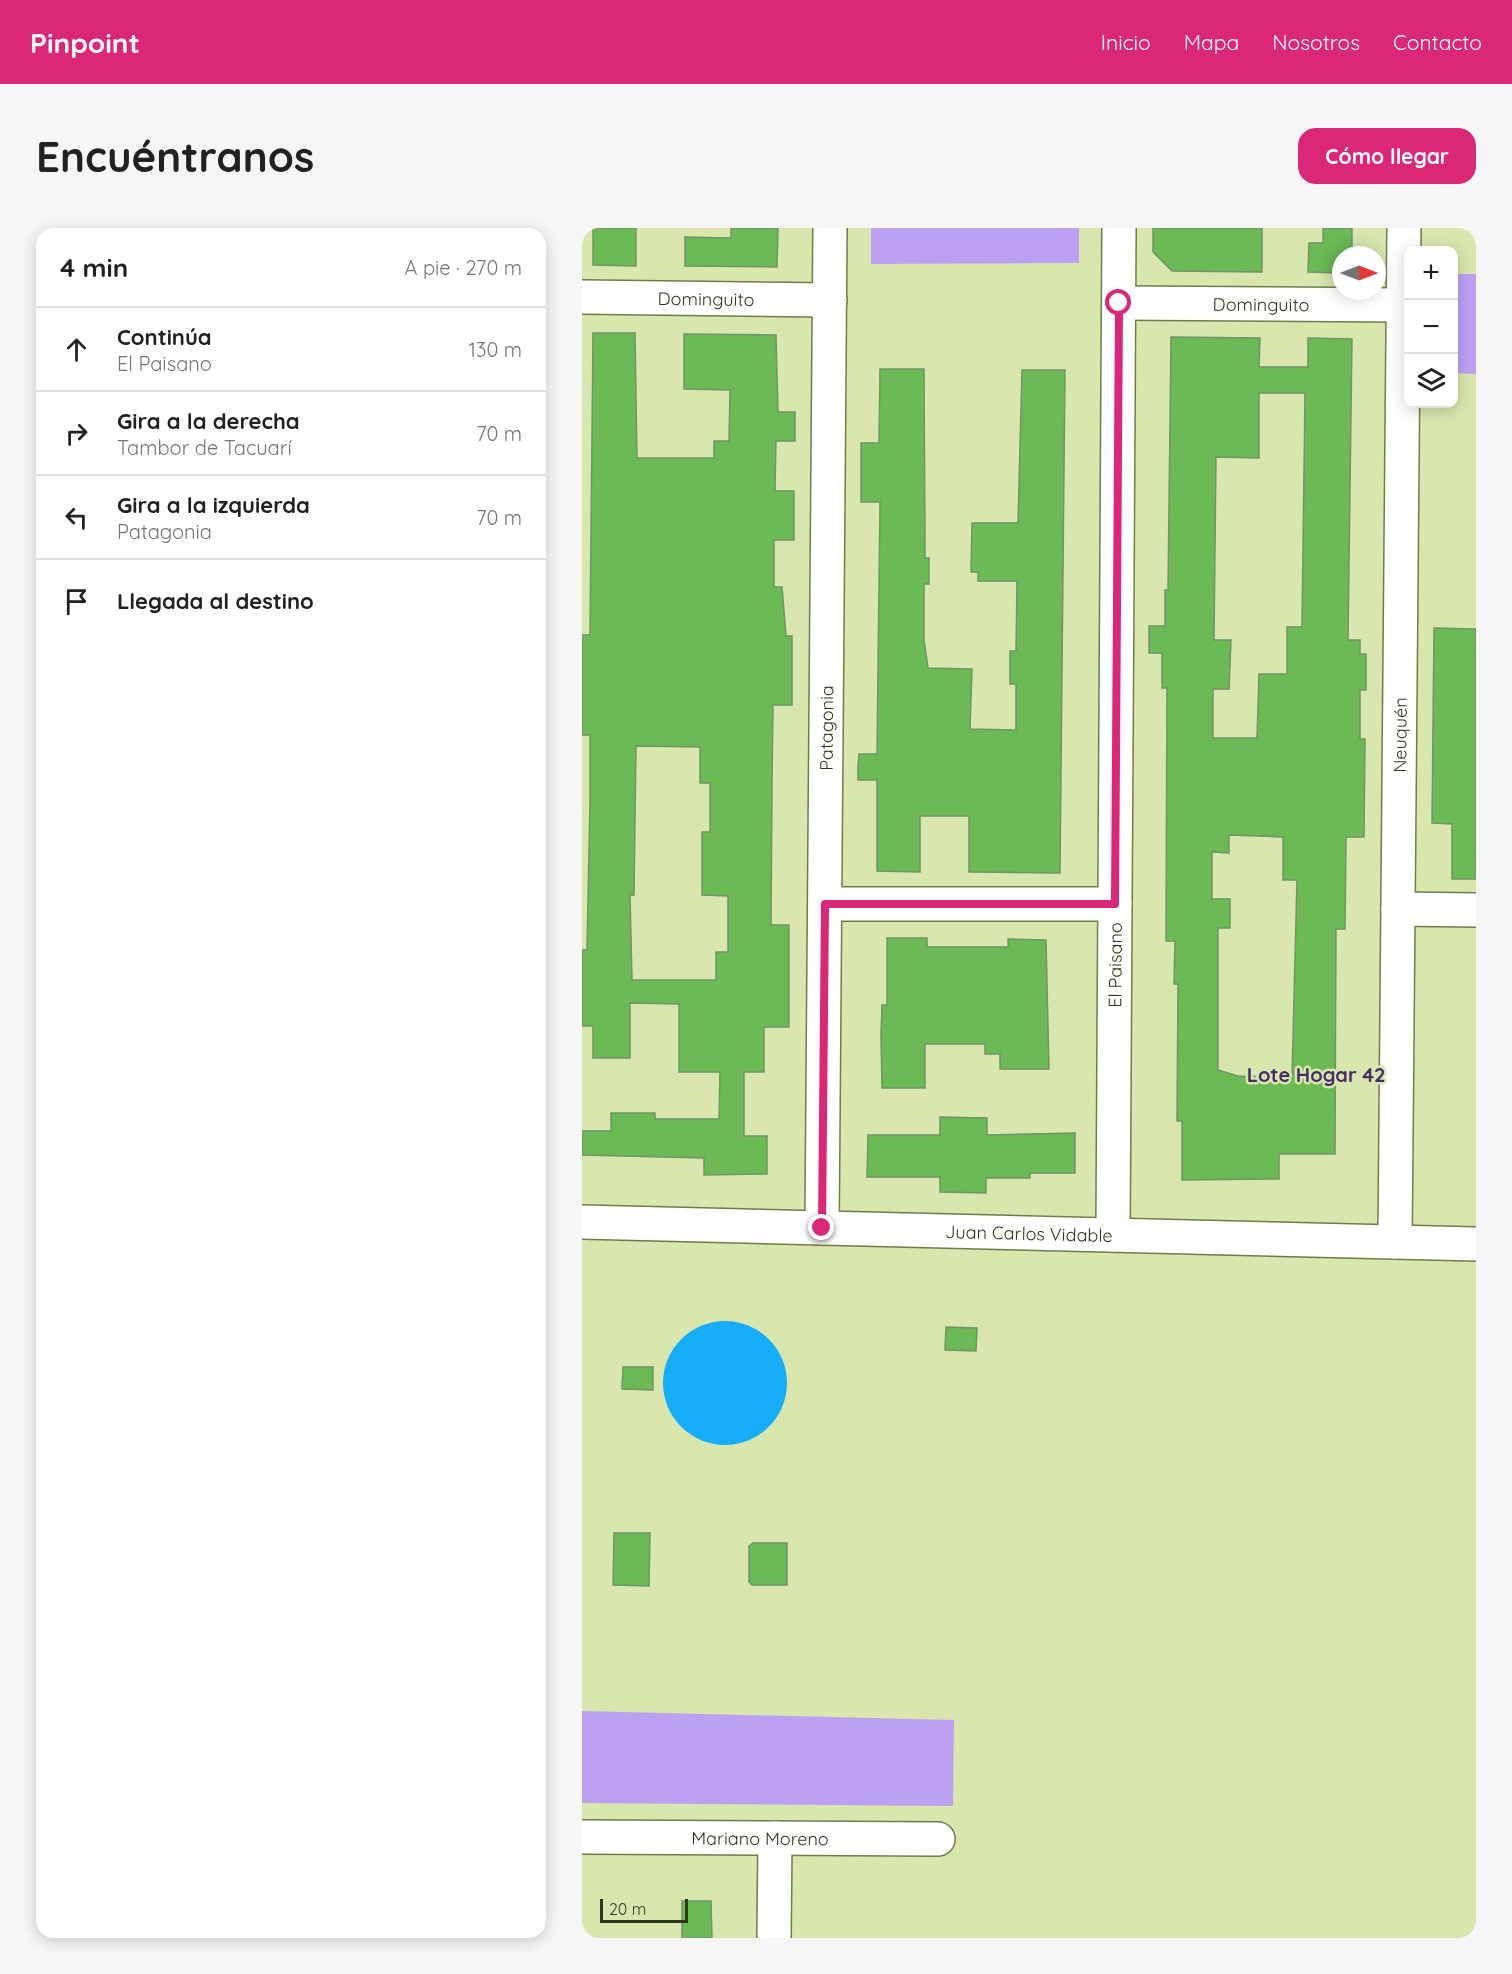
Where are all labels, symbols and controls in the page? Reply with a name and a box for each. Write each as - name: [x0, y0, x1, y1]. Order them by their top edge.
- text: Pinpoint: [30, 25, 140, 60]
- text: Inicio: [1101, 29, 1151, 55]
- text: Mapa: [1184, 29, 1239, 55]
- text: Nosotros: [1272, 29, 1360, 55]
- text: Contacto: [1393, 29, 1482, 55]
- button: Cómo llegar: [1298, 128, 1476, 184]
- text: Encuéntranos: [36, 130, 314, 183]
- north arrow: [1332, 246, 1386, 300]
- map controls: [1404, 246, 1458, 408]
- button: +: [1404, 246, 1458, 300]
- text: 4 min: [60, 251, 128, 284]
- text: A pie · 270 m: [405, 255, 522, 280]
- street label: Dominguito: [657, 286, 755, 311]
- route start: [1105, 289, 1131, 315]
- street label: Dominguito: [1213, 292, 1309, 316]
- button: −: [1404, 300, 1458, 354]
- text: Continúa: [117, 323, 212, 351]
- icon: ahead: [60, 333, 93, 366]
- text: 130 m: [469, 337, 522, 362]
- text: El Paisano: [117, 351, 212, 376]
- button: layers: [1404, 354, 1458, 408]
- text: Gira a la derecha: [117, 407, 300, 435]
- icon: right: [60, 417, 93, 450]
- text: 70 m: [476, 421, 522, 446]
- text: Tambor de Tacuarí: [117, 435, 292, 460]
- text: Gira a la izquierda: [117, 491, 310, 519]
- icon: left: [60, 501, 93, 534]
- text: 70 m: [476, 505, 522, 530]
- text: Patagonia: [117, 519, 212, 544]
- icon: arrive: [60, 585, 93, 618]
- text: Llegada al destino: [117, 587, 314, 615]
- street label: Patagonia: [814, 685, 838, 771]
- street label: Neuquén: [1388, 697, 1411, 773]
- street label: El Paisano: [1103, 922, 1126, 1008]
- district label: Lote Hogar 42: [1247, 1062, 1385, 1087]
- route end: [808, 1214, 834, 1240]
- street label: Juan Carlos Vidable: [945, 1219, 1113, 1247]
- street label: Mariano Moreno: [691, 1826, 829, 1850]
- scale bar: [600, 1896, 688, 1924]
- text: 20 m: [609, 1899, 646, 1919]

